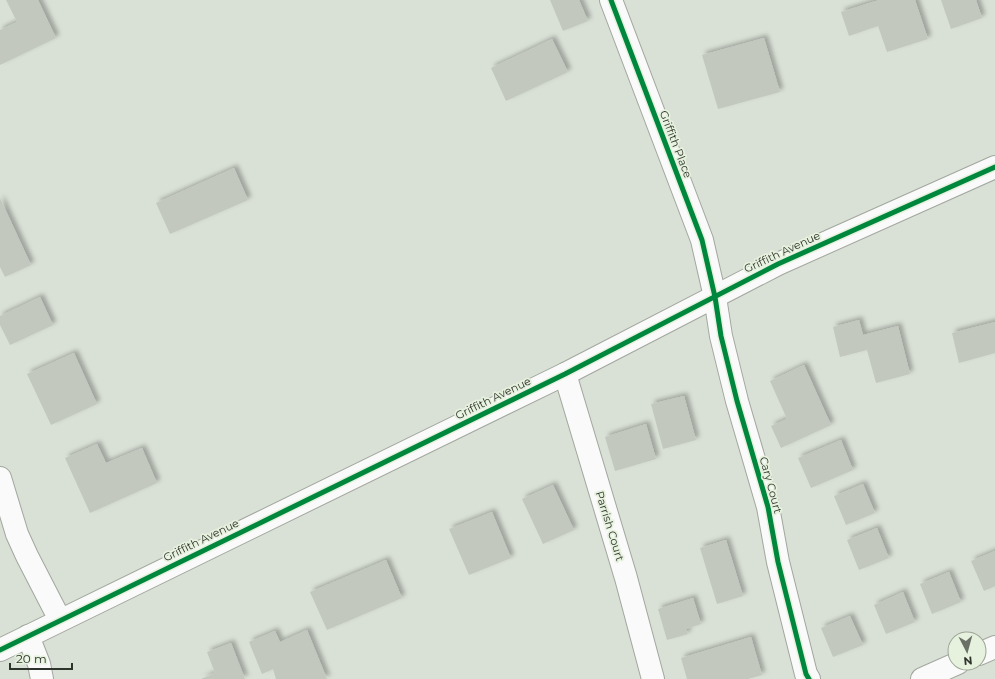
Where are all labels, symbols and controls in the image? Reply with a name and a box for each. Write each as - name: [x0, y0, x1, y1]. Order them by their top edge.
- street label: Griffith Place: [657, 108, 695, 180]
- street label: Griffith Avenue: [742, 228, 823, 276]
- street label: Griffith Avenue: [453, 373, 533, 422]
- street label: Cary Court: [757, 455, 785, 515]
- street label: Parrish Court: [593, 489, 627, 563]
- street label: Griffith Avenue: [161, 515, 241, 564]
- north arrow: [947, 631, 987, 671]
- scale bar: [10, 645, 72, 671]
- text: 20 m: [16, 651, 47, 666]
- text: N: [963, 654, 973, 668]

